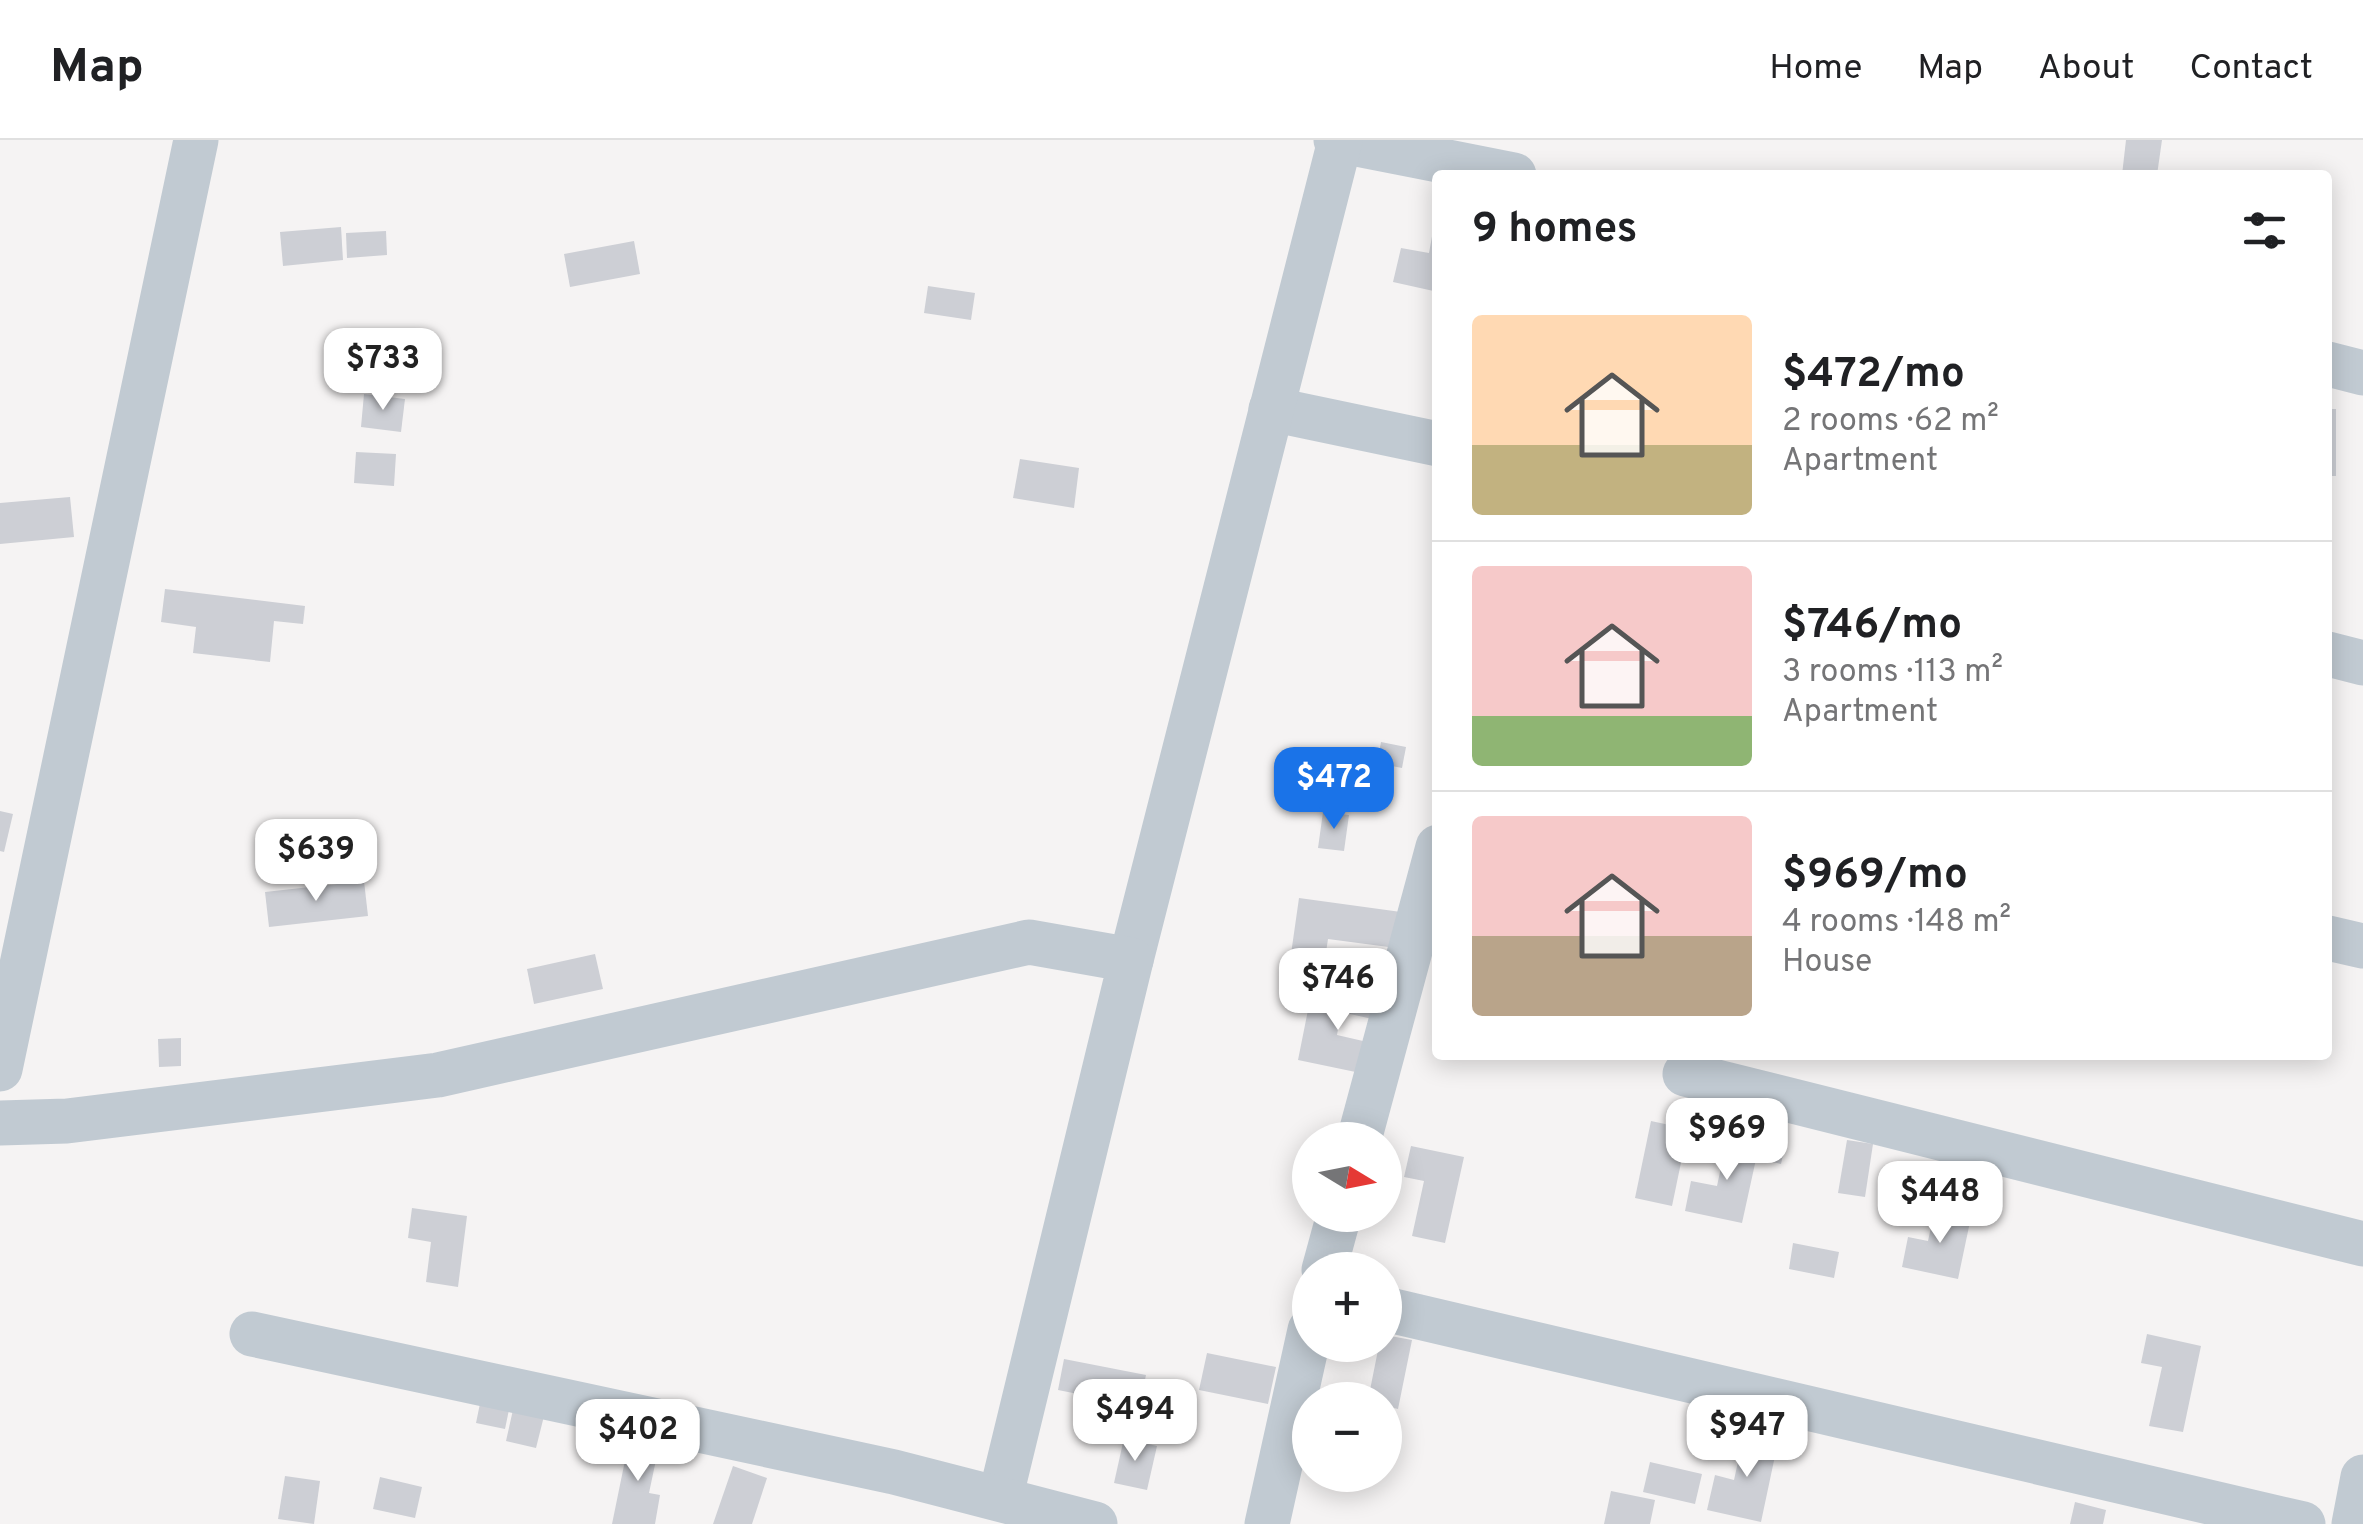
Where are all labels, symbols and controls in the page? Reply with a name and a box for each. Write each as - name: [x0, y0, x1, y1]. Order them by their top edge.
- text: Map: [50, 39, 144, 99]
- text: Home: [1769, 47, 1862, 91]
- text: Map: [1917, 47, 1983, 91]
- text: About: [2038, 47, 2134, 91]
- text: Contact: [2189, 47, 2313, 91]
- icon: filters: [2237, 203, 2292, 258]
- text: 9 homes: [1472, 204, 1637, 257]
- pin: $733: [324, 328, 442, 413]
- text: $733: [346, 340, 420, 380]
- text: $472/mo: [1782, 349, 1965, 402]
- icon: home: [1552, 355, 1672, 475]
- text: 2 rooms · 62 m²: [1782, 402, 1999, 442]
- text: Apartment: [1782, 442, 1938, 482]
- text: $746/mo: [1782, 600, 1962, 653]
- icon: home: [1552, 606, 1672, 726]
- text: 3 rooms · 113 m²: [1782, 653, 2003, 693]
- text: Apartment: [1782, 693, 1938, 733]
- pin: $472: [1275, 747, 1393, 832]
- text: $472: [1296, 759, 1372, 799]
- pin: $639: [257, 819, 375, 904]
- text: $639: [277, 831, 355, 871]
- text: $969/mo: [1782, 850, 1968, 903]
- icon: home: [1552, 856, 1672, 976]
- text: 4 rooms · 148 m²: [1782, 903, 2011, 943]
- text: House: [1782, 943, 1872, 983]
- pin: $746: [1279, 948, 1397, 1033]
- text: $746: [1301, 960, 1375, 1000]
- pin: $969: [1668, 1098, 1786, 1183]
- text: $969: [1688, 1110, 1766, 1150]
- north arrow: [1292, 1122, 1402, 1232]
- map controls: [1292, 1122, 1402, 1492]
- pin: $448: [1881, 1161, 1999, 1246]
- text: $448: [1900, 1173, 1980, 1213]
- button: +: [1292, 1252, 1402, 1362]
- pin: $494: [1076, 1379, 1194, 1464]
- button: −: [1292, 1382, 1402, 1492]
- text: $494: [1095, 1391, 1175, 1431]
- pin: $947: [1688, 1395, 1806, 1480]
- pin: $402: [579, 1399, 697, 1484]
- text: $947: [1709, 1407, 1785, 1447]
- text: $402: [598, 1411, 678, 1451]

